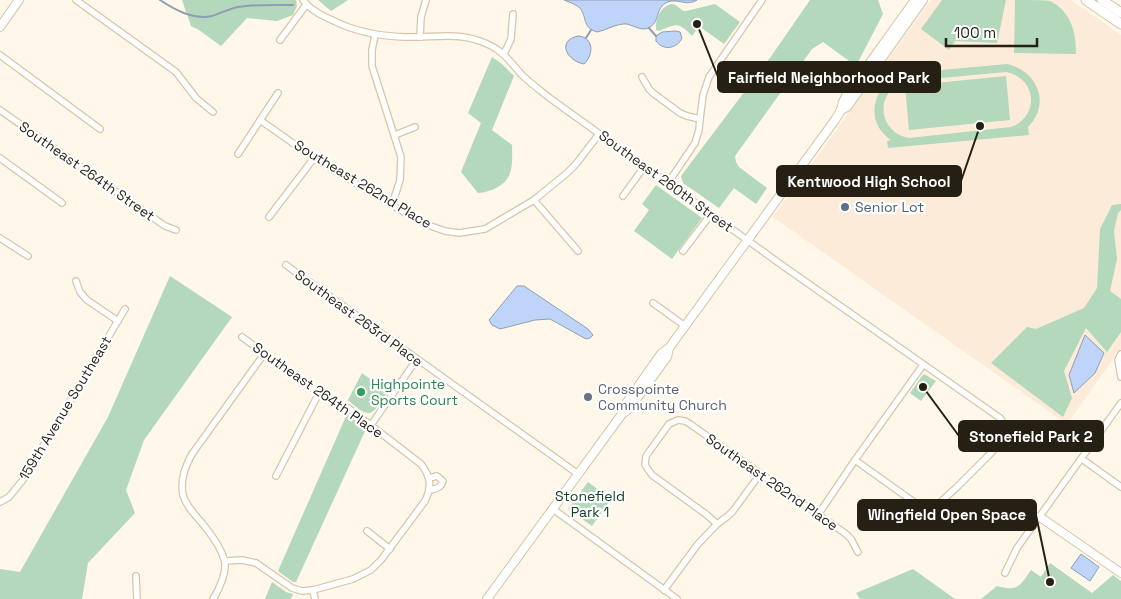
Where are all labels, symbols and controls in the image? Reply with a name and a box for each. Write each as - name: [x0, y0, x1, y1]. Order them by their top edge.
- scale bar: [946, 15, 1037, 47]
- text: 100 m: [954, 23, 996, 42]
- callout: Fairfield Neighborhood Park: [718, 62, 940, 92]
- text: Fairfield Neighborhood Park: [728, 68, 930, 87]
- street label: Southeast 264th Street: [16, 117, 158, 225]
- street label: Southeast 260th Street: [595, 126, 737, 236]
- street label: Southeast 262nd Place: [291, 136, 435, 232]
- callout: Kentwood High School: [777, 166, 961, 196]
- text: Kentwood High School: [787, 172, 951, 191]
- place label: Senior Lot: [855, 198, 924, 216]
- marker: Senior Lot: [839, 201, 851, 213]
- street label: Southeast 263rd Place: [291, 266, 427, 370]
- street label: 159th Avenue Southeast: [15, 333, 115, 483]
- street label: Southeast 264th Place: [249, 338, 387, 442]
- place label: Highpointe Sports Court: [371, 375, 458, 409]
- place label: Crosspointe Community Church: [598, 380, 727, 414]
- marker: Highpointe Sports Court: [355, 386, 367, 398]
- marker: Crosspointe Community Church: [582, 391, 594, 403]
- callout: Stonefield Park 2: [959, 421, 1103, 451]
- text: Stonefield Park 2: [969, 427, 1093, 446]
- street label: Southeast 262nd Place: [702, 430, 842, 534]
- park label: Stonefield Park 1: [555, 487, 625, 521]
- callout: Wingfield Open Space: [858, 500, 1036, 530]
- text: Wingfield Open Space: [868, 505, 1027, 524]

